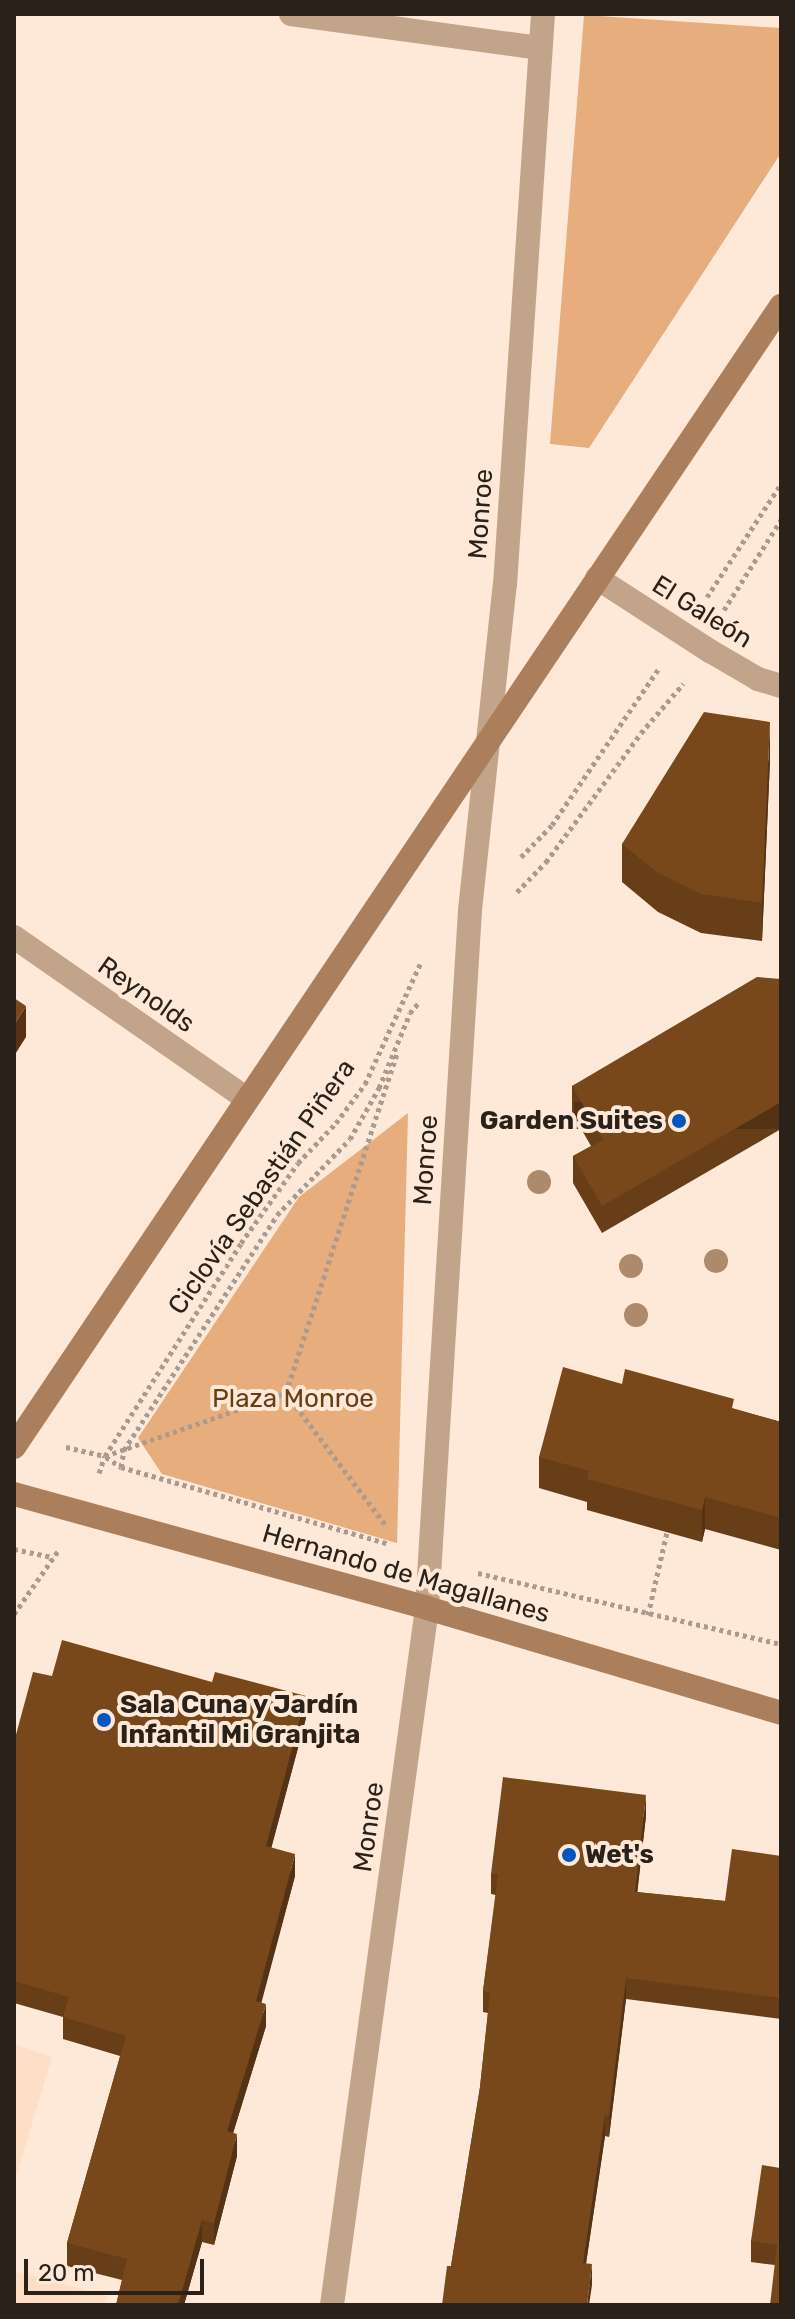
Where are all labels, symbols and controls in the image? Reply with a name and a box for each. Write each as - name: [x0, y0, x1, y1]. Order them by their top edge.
- street label: Monroe: [462, 468, 500, 560]
- street label: El Galeón: [646, 569, 758, 655]
- street label: Reynolds: [92, 950, 200, 1040]
- street label: Ciclovía Sebastián Piñera: [162, 1053, 362, 1321]
- place label: Garden Suites: [480, 1105, 663, 1137]
- marker: Garden Suites: [670, 1112, 688, 1130]
- street label: Monroe: [407, 1114, 445, 1206]
- park label: Plaza Monroe: [212, 1383, 374, 1415]
- street label: Hernando de Magallanes: [259, 1518, 553, 1630]
- place label: Sala Cuna y Jardín Infantil Mi Granjita: [120, 1689, 360, 1750]
- marker: Sala Cuna y Jardín Infantil Mi Granjita: [95, 1711, 113, 1729]
- street label: Monroe: [347, 1780, 391, 1874]
- place label: Wet's: [585, 1839, 654, 1871]
- marker: Wet's: [560, 1846, 578, 1864]
- scale bar: [28, 2243, 208, 2293]
- text: 20 m: [38, 2259, 95, 2287]

